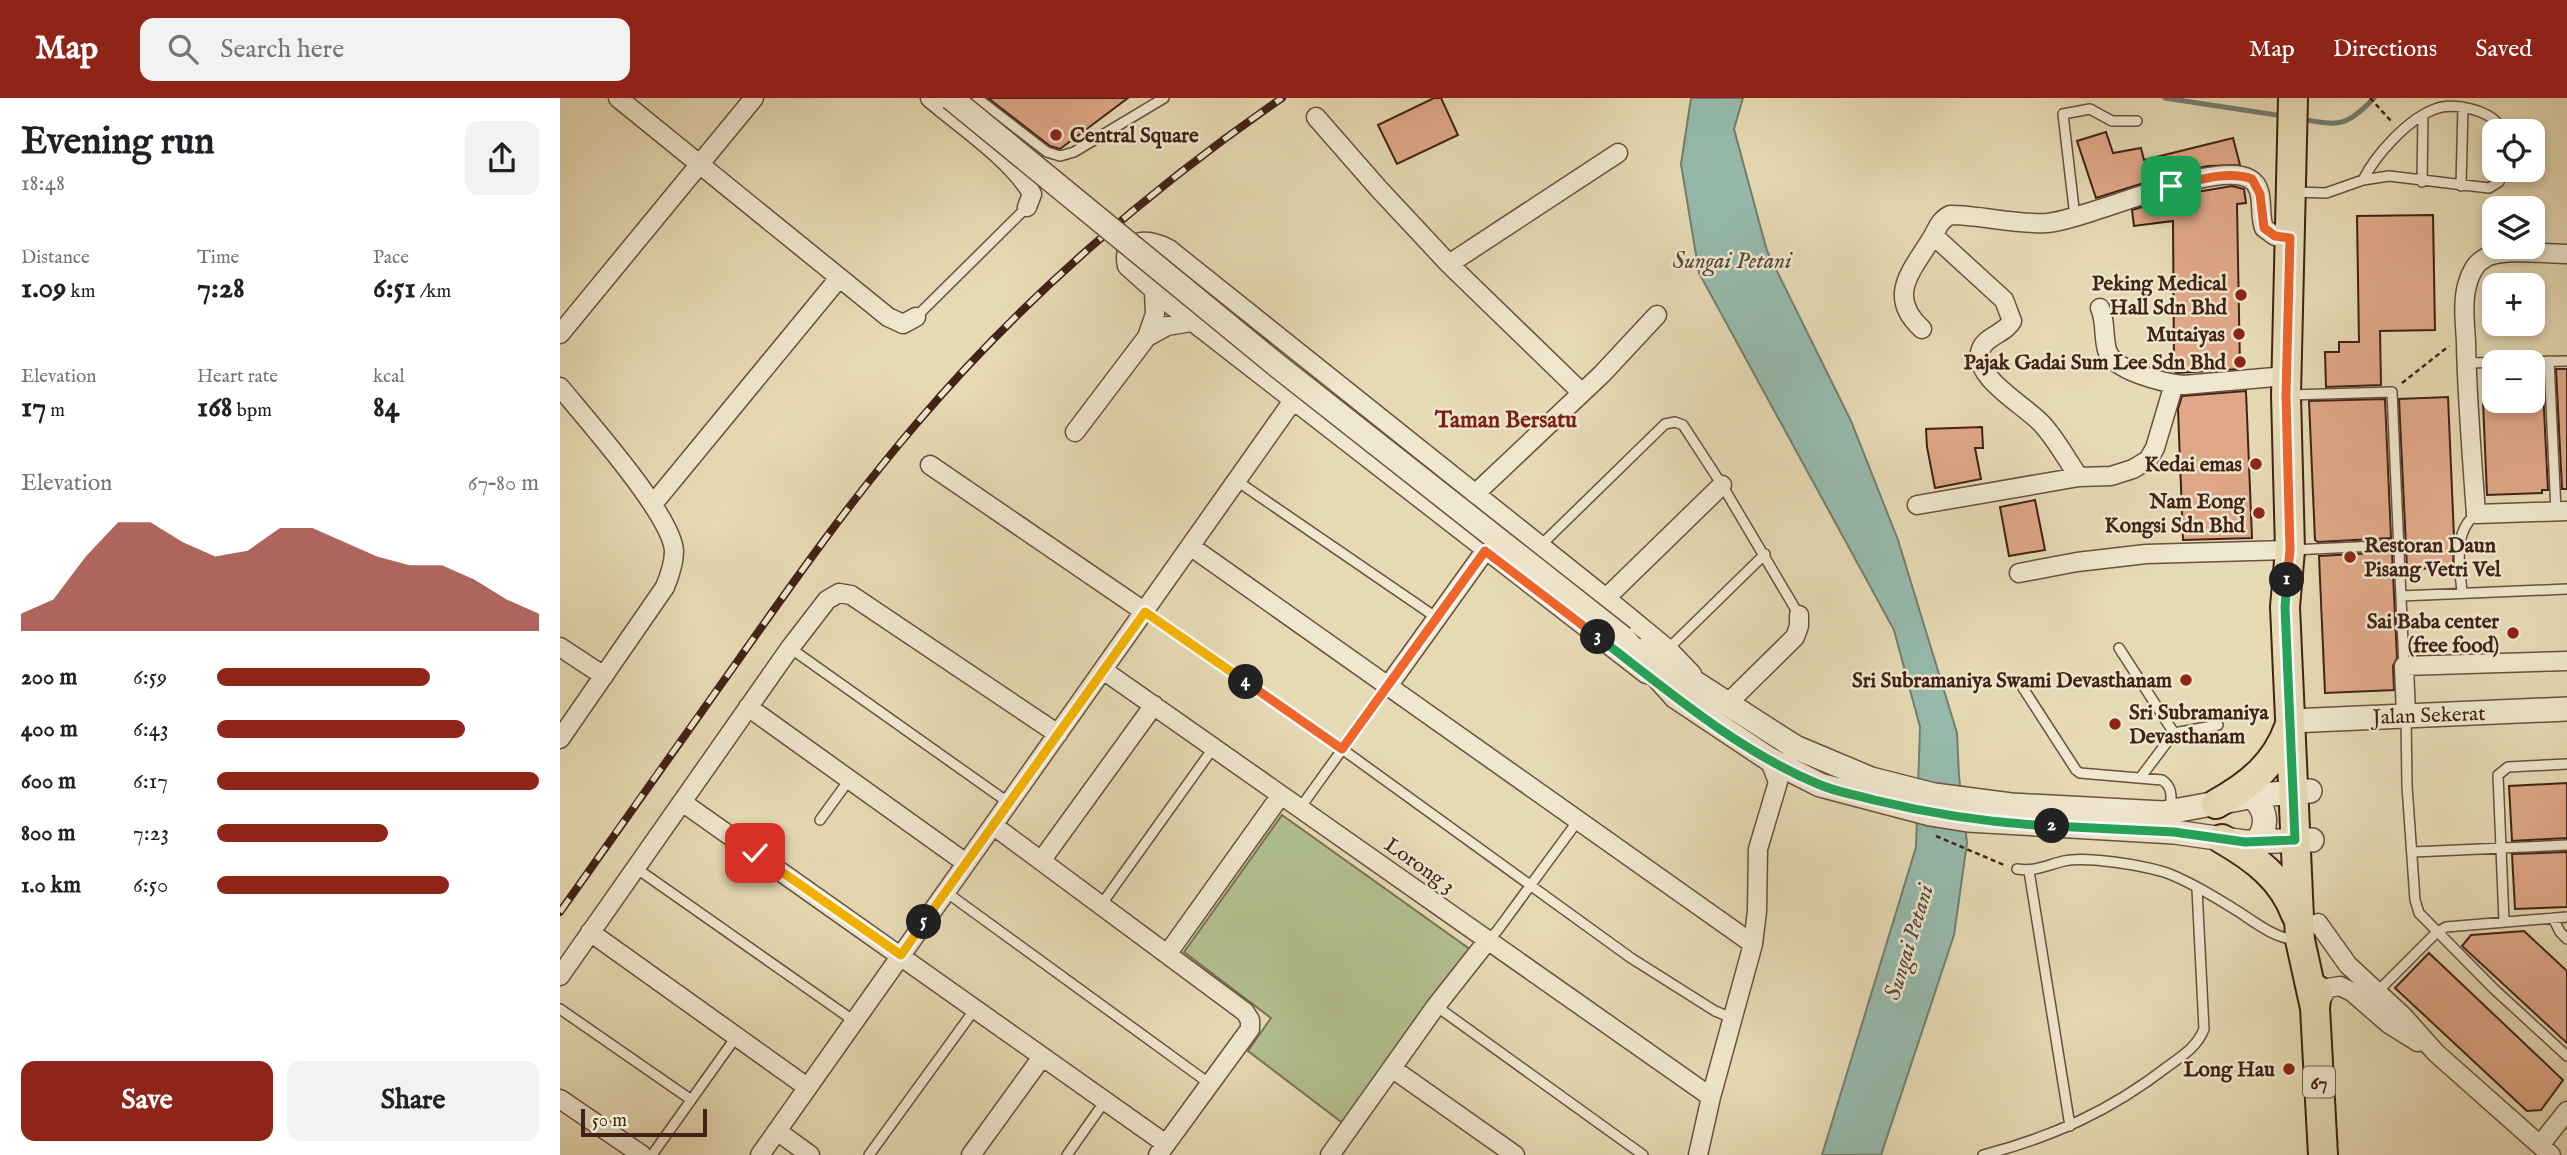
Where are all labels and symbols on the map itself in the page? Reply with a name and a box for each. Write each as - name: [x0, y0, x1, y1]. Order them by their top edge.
- place label: Central Square: [1070, 123, 1199, 150]
- marker: Central Square: [1048, 127, 1064, 143]
- pin: [2141, 156, 2201, 216]
- water label: Sungai Petani: [1672, 247, 1793, 277]
- place label: Peking Medical Hall Sdn Bhd: [2092, 271, 2228, 322]
- marker: Peking Medical Hall Sdn Bhd: [2233, 287, 2249, 303]
- place label: Mutaiyas: [2146, 322, 2225, 349]
- marker: Mutaiyas: [2231, 326, 2247, 342]
- place label: Pajak Gadai Sum Lee Sdn Bhd: [1963, 350, 2227, 377]
- marker: Pajak Gadai Sum Lee Sdn Bhd: [2232, 354, 2248, 370]
- district label: Taman Bersatu: [1434, 406, 1577, 435]
- place label: Kedai emas: [2144, 452, 2242, 479]
- marker: Kedai emas: [2248, 456, 2264, 472]
- place label: Nam Eong Kongsi Sdn Bhd: [2105, 489, 2246, 540]
- marker: Nam Eong Kongsi Sdn Bhd: [2251, 505, 2267, 521]
- place label: Restoran Daun Pisang Vetri Vel: [2364, 533, 2502, 584]
- marker: Restoran Daun Pisang Vetri Vel: [2342, 549, 2358, 565]
- pin: 1: [2270, 562, 2304, 598]
- place label: Sai Baba center (free food): [2367, 609, 2499, 660]
- pin: 3: [1580, 620, 1616, 654]
- marker: Sai Baba center (free food): [2505, 625, 2521, 641]
- pin: 4: [1228, 664, 1264, 700]
- place label: Sri Subramaniya Swami Devasthanam: [1852, 668, 2173, 695]
- marker: Sri Subramaniya Swami Devasthanam: [2178, 672, 2194, 688]
- place label: Sri Subramaniya Devasthanam: [2129, 700, 2269, 751]
- street label: Jalan Sekerat: [2370, 701, 2486, 732]
- marker: Sri Subramaniya Devasthanam: [2107, 716, 2123, 732]
- pin: 2: [2034, 808, 2070, 844]
- pin: [725, 823, 785, 883]
- street label: Lorong 3: [1378, 832, 1460, 900]
- water label: Sungai Petani: [1878, 880, 1942, 1004]
- pin: 5: [906, 904, 942, 940]
- place label: Long Hau: [2183, 1057, 2275, 1084]
- marker: Long Hau: [2281, 1061, 2297, 1077]
- road number: 67: [2303, 1066, 2335, 1098]
- scale bar: [581, 1106, 707, 1138]

